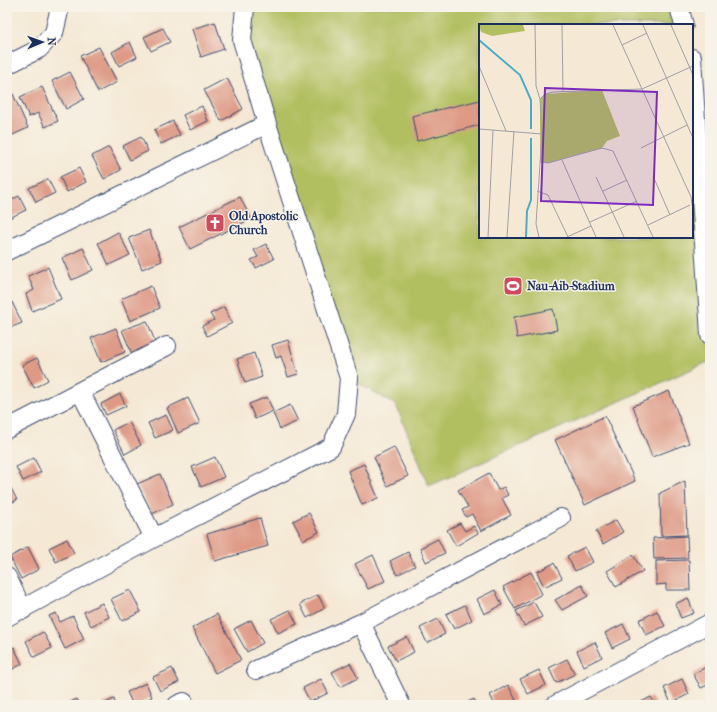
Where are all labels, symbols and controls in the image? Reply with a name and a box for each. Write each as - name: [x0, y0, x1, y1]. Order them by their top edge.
- north arrow: [22, 22, 62, 62]
- inset map: [479, 24, 693, 238]
- text: N: [45, 37, 58, 47]
- place label: Old Apostolic Church: [229, 209, 299, 237]
- church icon: Old Apostolic Church: [204, 212, 226, 234]
- sports icon: Nau-Aib-Stadium: [502, 275, 524, 297]
- place label: Nau-Aib-Stadium: [527, 279, 616, 293]

